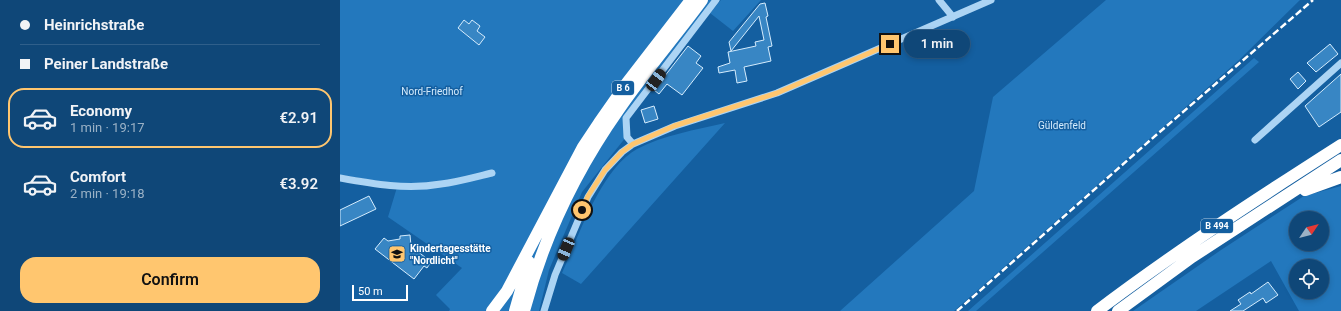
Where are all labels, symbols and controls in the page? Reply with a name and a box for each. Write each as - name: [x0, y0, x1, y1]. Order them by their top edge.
- text: Heinrichstraße: [44, 16, 144, 34]
- callout: 1 min: [904, 30, 970, 58]
- route end: [881, 35, 899, 53]
- text: 1 min: [921, 36, 953, 51]
- text: Peiner Landstraße: [44, 55, 168, 73]
- car: [644, 67, 668, 93]
- road number: B 6: [612, 81, 634, 95]
- park label: Nord-Friedhof: [401, 86, 463, 97]
- icon: car: [22, 100, 58, 136]
- text: Economy: [70, 102, 132, 120]
- text: €2.91: [279, 109, 318, 127]
- text: 1 min · 19:17: [70, 120, 145, 135]
- park label: Güldenfeld: [1038, 120, 1086, 131]
- icon: car: [22, 166, 58, 202]
- text: Comfort: [70, 168, 126, 186]
- text: €3.92: [279, 175, 318, 193]
- text: 2 min · 19:18: [70, 186, 145, 201]
- route start: [573, 201, 591, 219]
- north arrow: [1289, 211, 1329, 251]
- map controls: [1289, 211, 1329, 299]
- road number: B 494: [1201, 219, 1233, 233]
- car: [556, 236, 576, 262]
- place label: Kindertagesstätte "Nordlicht": [410, 243, 491, 266]
- school or university icon: Kindertagesstätte "Nordlicht": [387, 244, 407, 264]
- button: Confirm: [20, 257, 320, 303]
- button: locate: [1289, 259, 1329, 299]
- scale bar: [352, 283, 408, 302]
- text: 50 m: [358, 285, 383, 298]

